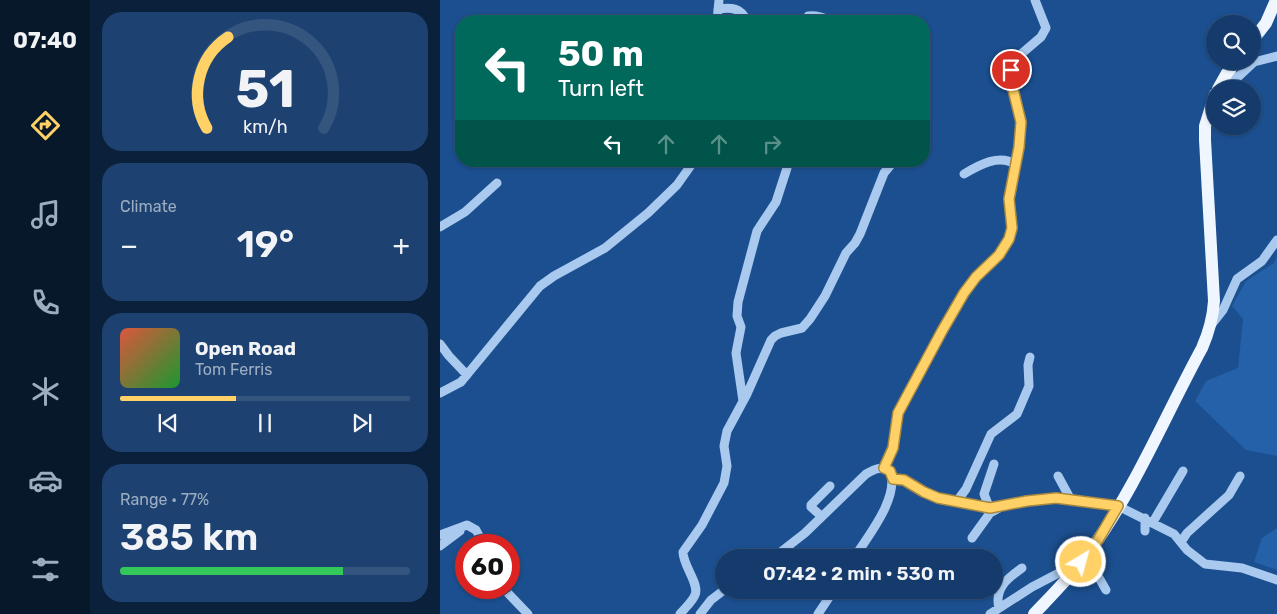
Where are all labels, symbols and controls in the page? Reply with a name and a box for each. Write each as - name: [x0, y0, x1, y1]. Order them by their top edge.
- map controls: [1206, 15, 1261, 135]
- button: search: [1206, 15, 1261, 70]
- text: 07:40: [13, 27, 77, 54]
- text: 50 m: [558, 33, 644, 75]
- icon: left: [475, 35, 540, 100]
- pin: [990, 49, 1032, 91]
- icon: arrive: [997, 56, 1025, 84]
- text: 51: [235, 58, 295, 120]
- text: Turn left: [558, 75, 644, 102]
- button: layers: [1206, 80, 1261, 135]
- icon: directions: [28, 108, 63, 143]
- text: km/h: [243, 116, 287, 137]
- icon: left: [599, 130, 627, 158]
- icon: ahead: [652, 130, 680, 158]
- icon: ahead: [705, 130, 733, 158]
- icon: right: [758, 130, 786, 158]
- icon: music: [28, 197, 63, 232]
- text: Climate: [120, 197, 177, 216]
- text: 19°: [237, 221, 294, 267]
- text: −: [120, 229, 138, 262]
- text: +: [393, 229, 410, 262]
- icon: phone: [28, 285, 63, 320]
- text: Open Road: [195, 337, 296, 360]
- text: Tom Ferris: [195, 360, 272, 379]
- icon: climate: [28, 374, 63, 409]
- icon: previous: [154, 409, 182, 437]
- icon: pause: [251, 409, 279, 437]
- icon: next: [348, 409, 376, 437]
- icon: car: [28, 463, 63, 498]
- text: Range · 77%: [120, 490, 209, 509]
- text: 385 km: [120, 514, 258, 560]
- speed limit sign: 60: [455, 534, 520, 599]
- position arrow: [1054, 535, 1106, 587]
- icon: filters: [28, 552, 63, 587]
- text: 07:42 · 2 min · 530 m: [763, 562, 955, 585]

